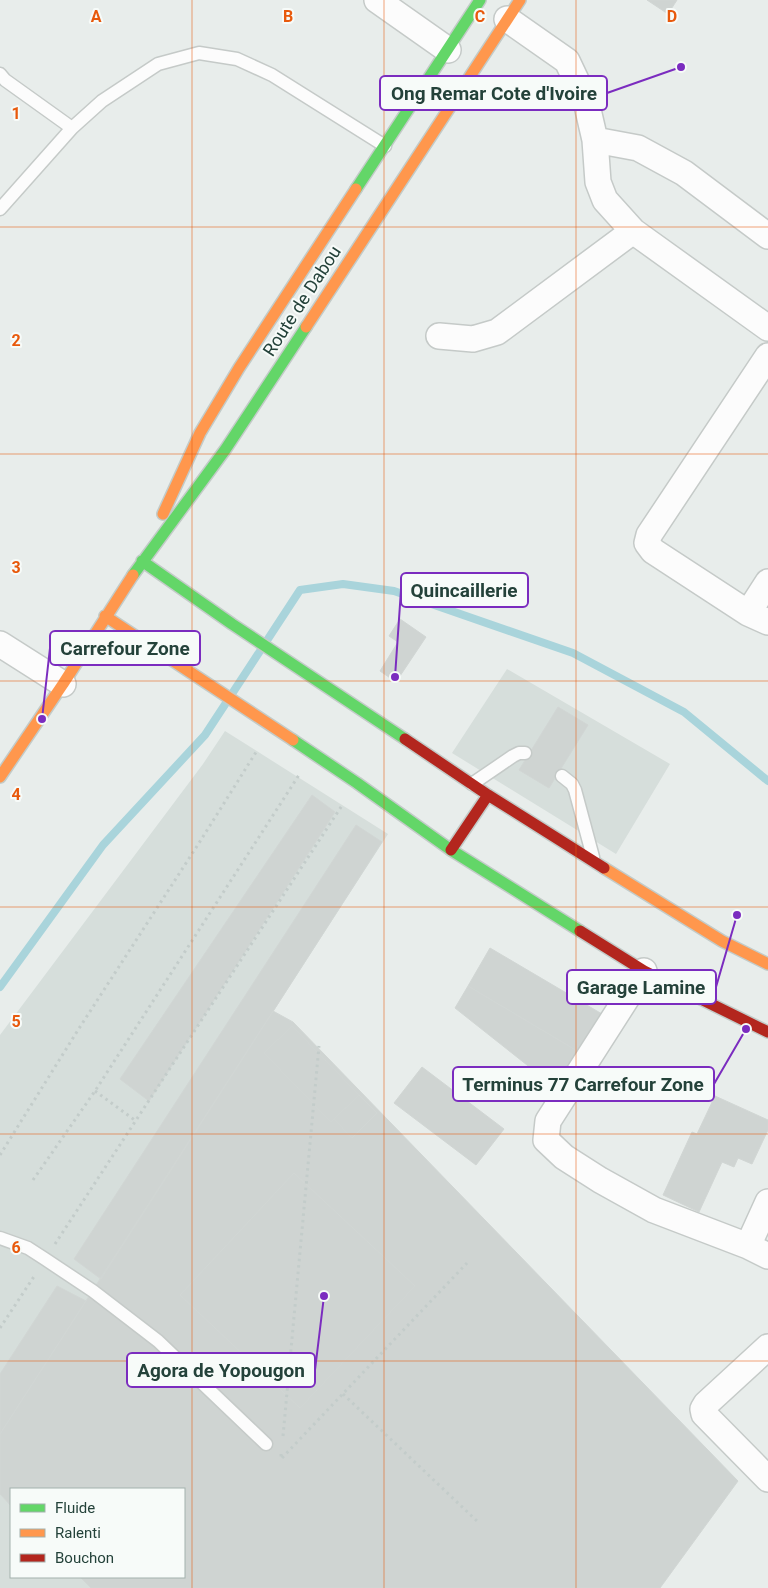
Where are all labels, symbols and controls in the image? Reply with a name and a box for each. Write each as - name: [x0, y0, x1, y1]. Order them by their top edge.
- text: A: [91, 7, 102, 26]
- text: B: [283, 7, 293, 26]
- text: C: [475, 7, 485, 26]
- text: D: [667, 7, 677, 26]
- callout: Ong Remar Cote d'Ivoire: [380, 76, 607, 110]
- text: Ong Remar Cote d'Ivoire: [391, 82, 597, 105]
- text: 1: [11, 104, 21, 123]
- street label: Route de Dabou: [258, 242, 345, 360]
- text: 2: [11, 331, 21, 350]
- text: 3: [11, 558, 21, 577]
- callout: Quincaillerie: [401, 573, 528, 607]
- text: Quincaillerie: [410, 579, 518, 602]
- callout: Carrefour Zone: [50, 631, 200, 665]
- text: Carrefour Zone: [60, 637, 190, 660]
- text: 4: [11, 785, 21, 804]
- callout: Garage Lamine: [567, 970, 716, 1004]
- text: Garage Lamine: [577, 976, 705, 999]
- text: 5: [11, 1012, 21, 1031]
- callout: Terminus 77 Carrefour Zone: [453, 1067, 714, 1101]
- text: Terminus 77 Carrefour Zone: [462, 1073, 704, 1096]
- text: 6: [11, 1238, 21, 1257]
- callout: Agora de Yopougon: [127, 1353, 315, 1387]
- text: Agora de Yopougon: [137, 1359, 305, 1382]
- legend: [10, 1488, 185, 1578]
- text: Fluide: [55, 1499, 95, 1517]
- text: Ralenti: [55, 1524, 101, 1542]
- text: Bouchon: [55, 1549, 114, 1567]

